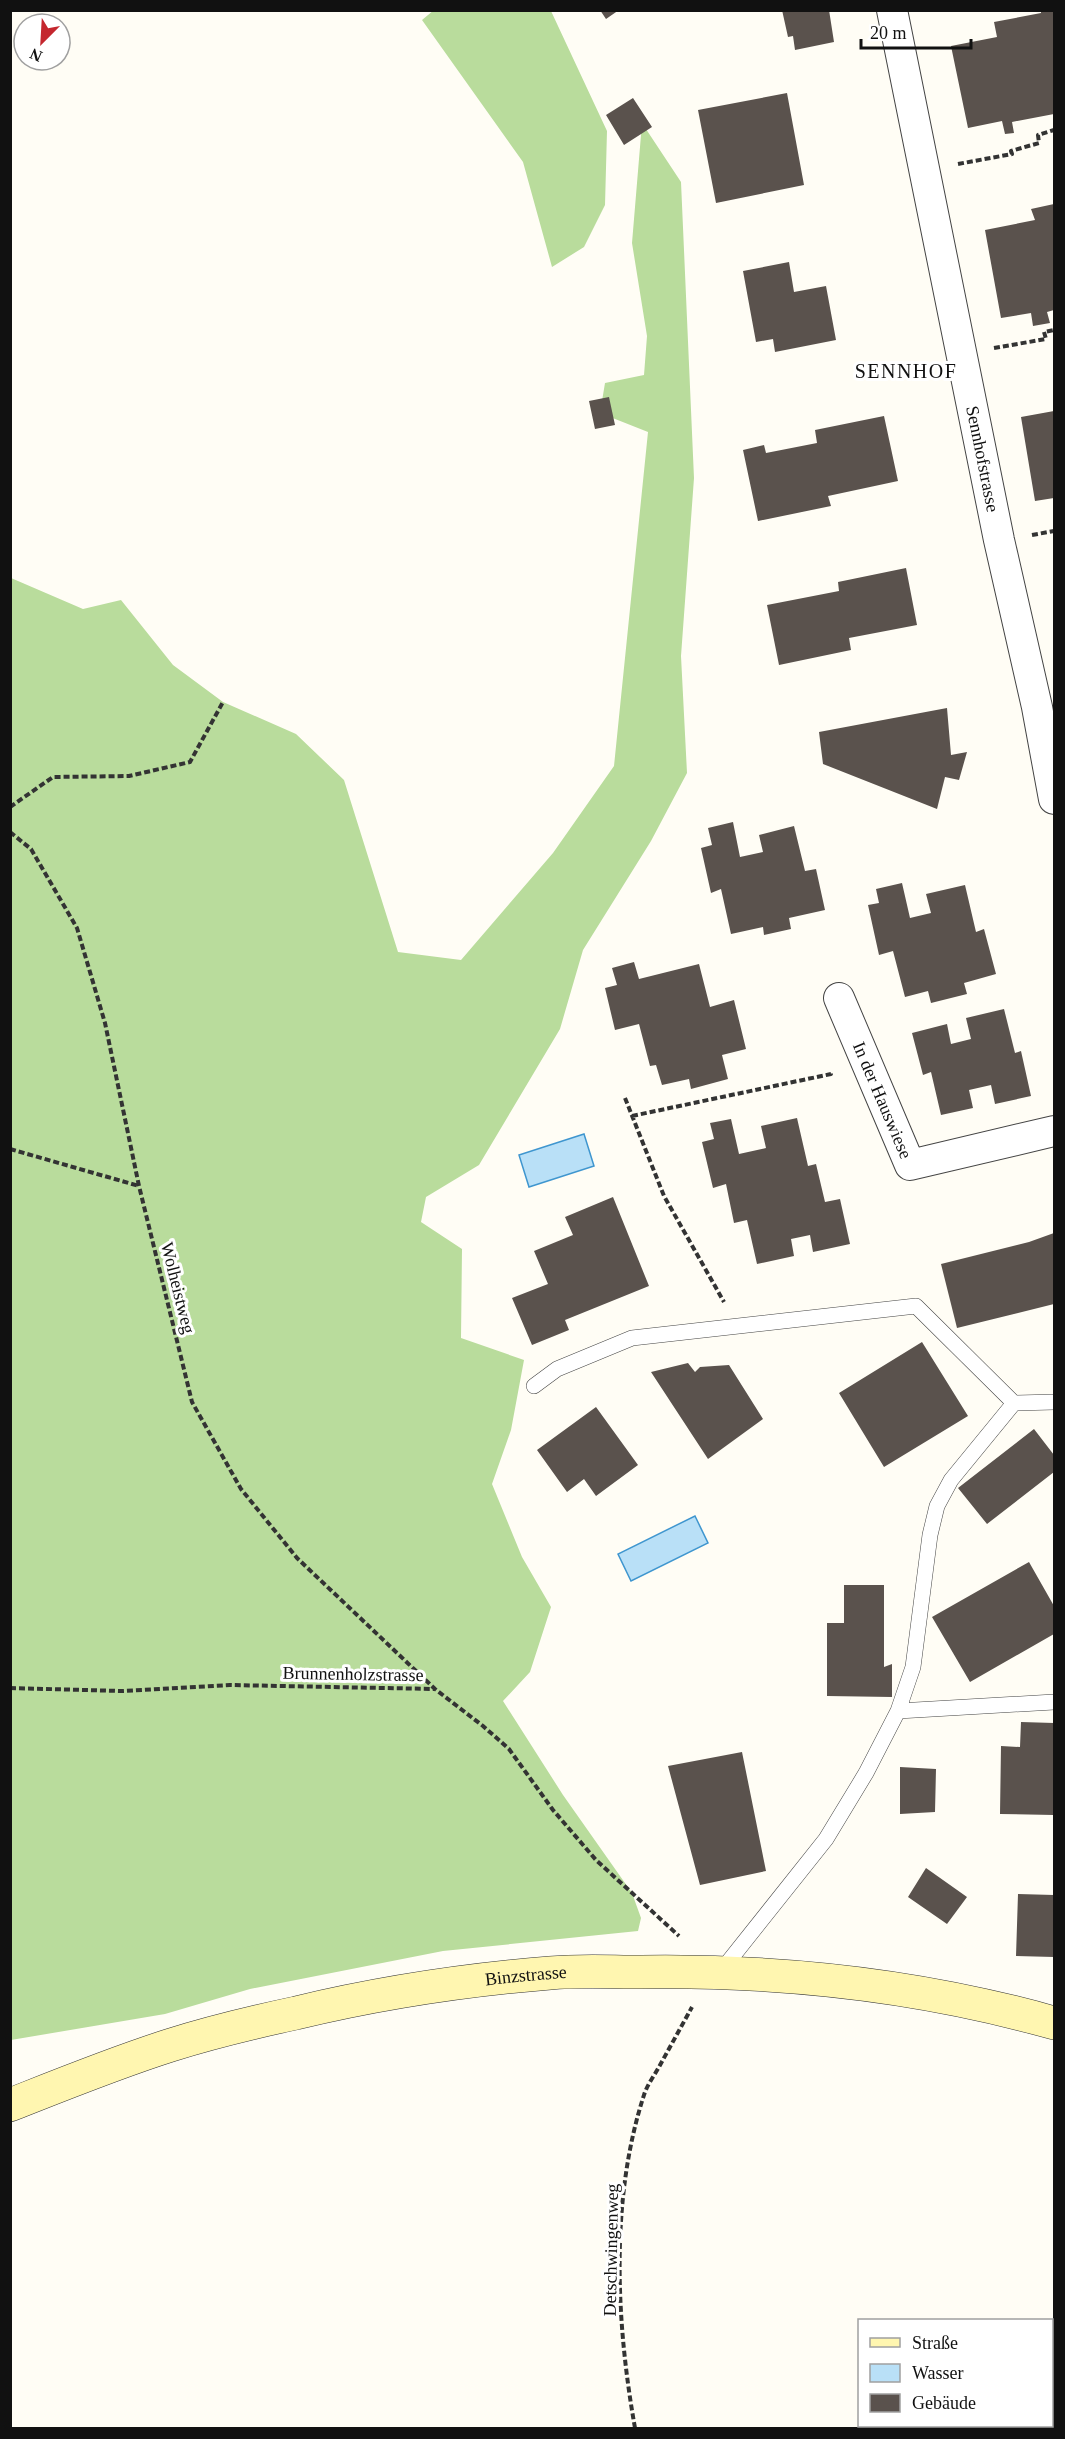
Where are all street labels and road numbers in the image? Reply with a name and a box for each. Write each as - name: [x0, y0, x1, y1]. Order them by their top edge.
- street label: Sennhofstrasse: [962, 404, 1003, 514]
- street label: In der Hauswiese: [849, 1039, 916, 1162]
- street label: Wolheistweg: [157, 1240, 199, 1336]
- street label: Brunnenholzstrasse: [282, 1663, 424, 1685]
- street label: Binzstrasse: [484, 1962, 567, 1989]
- street label: Detschwingenweg: [600, 2183, 622, 2317]

